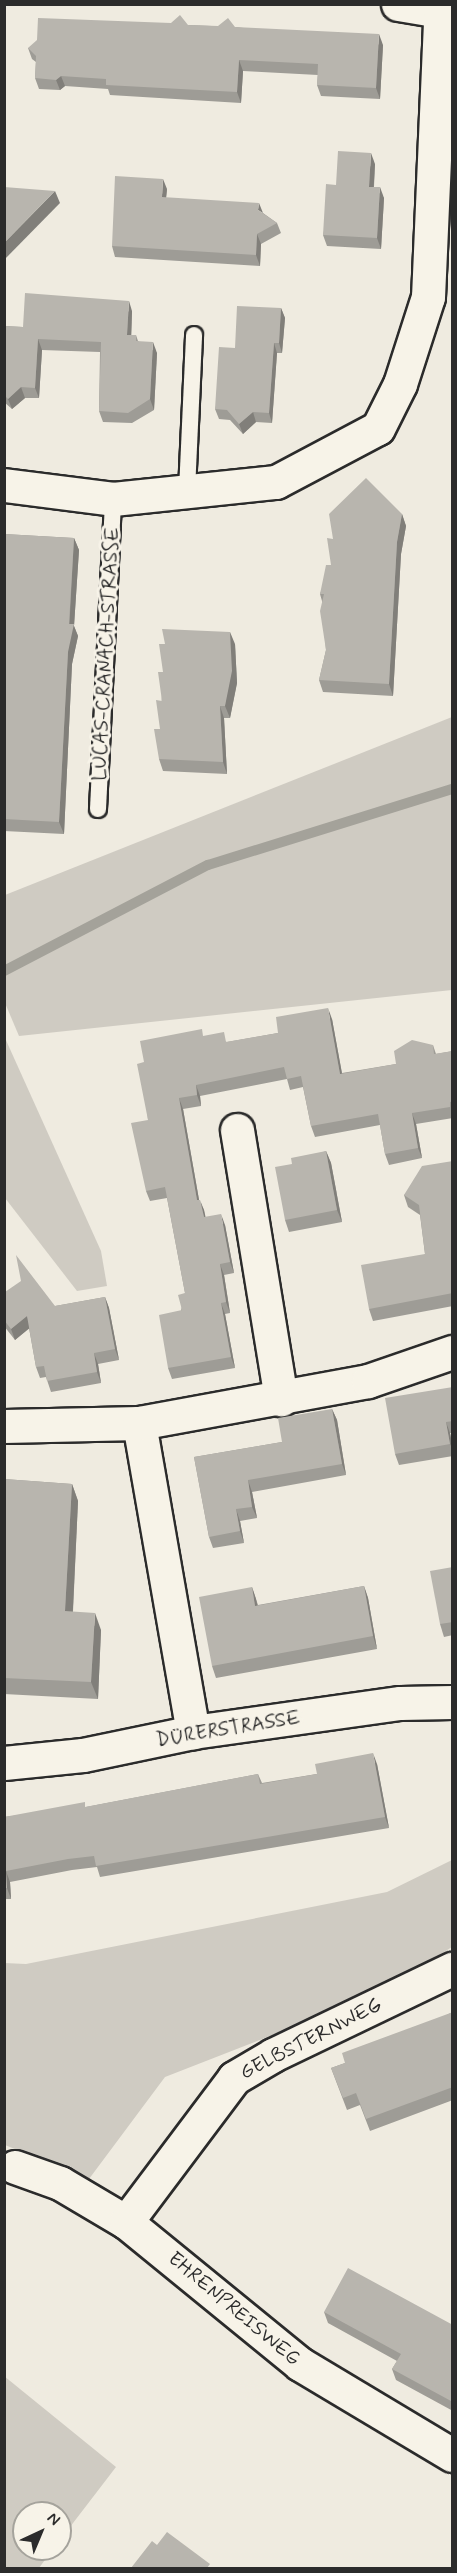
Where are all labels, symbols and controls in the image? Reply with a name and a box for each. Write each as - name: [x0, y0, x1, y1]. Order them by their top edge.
- street label: LUCAS-CRANACH-STRASSE: [87, 527, 125, 781]
- street label: DÜRERSTRASSE: [154, 1706, 302, 1752]
- street label: GELBSTERNWEG: [236, 1993, 386, 2085]
- street label: EHRENPREISWEG: [163, 2247, 305, 2371]
- north arrow: [12, 2501, 72, 2561]
- text: N: [42, 2508, 65, 2530]

